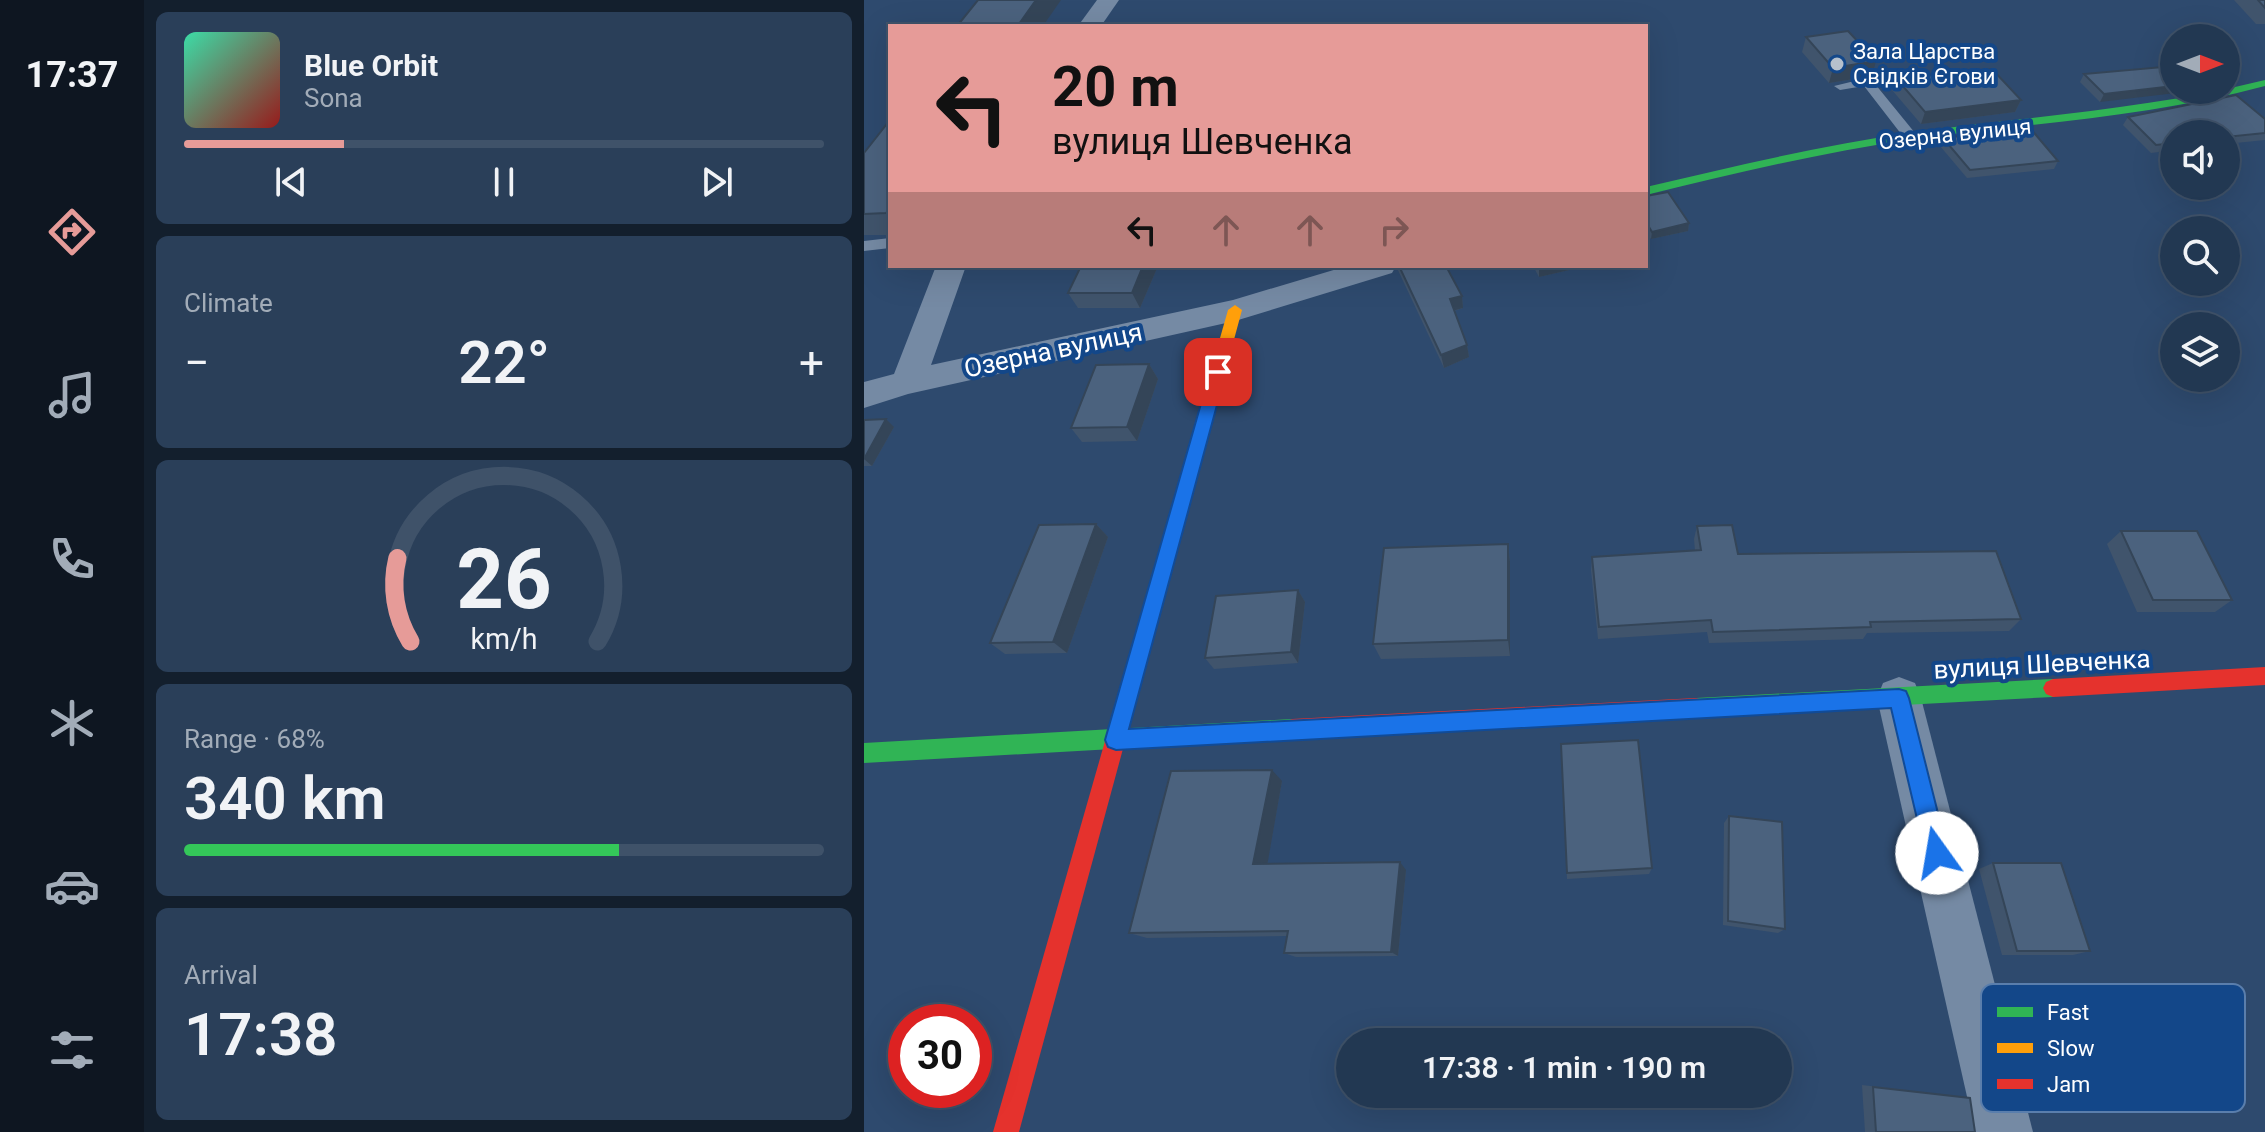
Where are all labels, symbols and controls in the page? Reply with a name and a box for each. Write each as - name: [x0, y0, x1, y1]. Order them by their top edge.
- north arrow: [2160, 24, 2240, 104]
- map controls: [2160, 24, 2240, 392]
- place label: Зала Царства Свідків Єгови: [1853, 39, 1995, 89]
- text: Blue Orbit: [304, 48, 438, 83]
- text: 17:37: [26, 54, 118, 96]
- text: 20 m: [1052, 54, 1179, 120]
- marker: Зала Царства Свідків Єгови: [1828, 55, 1846, 73]
- icon: left: [920, 56, 1024, 160]
- text: Sona: [304, 83, 363, 113]
- street label: Озерна вулиця: [1877, 114, 2033, 154]
- button: sound: [2160, 120, 2240, 200]
- text: вулиця Шевченка: [1052, 121, 1353, 163]
- icon: previous: [269, 160, 313, 204]
- icon: pause: [482, 160, 526, 204]
- icon: next: [695, 160, 739, 204]
- icon: directions: [44, 204, 100, 260]
- icon: left: [1120, 208, 1164, 252]
- icon: ahead: [1204, 208, 1248, 252]
- icon: ahead: [1288, 208, 1332, 252]
- icon: right: [1372, 208, 1416, 252]
- button: search: [2160, 216, 2240, 296]
- text: Climate: [184, 288, 273, 318]
- button: layers: [2160, 312, 2240, 392]
- street label: Озерна вулиця: [961, 316, 1145, 384]
- text: 22°: [458, 327, 550, 398]
- text: −: [184, 337, 209, 389]
- text: +: [799, 337, 824, 389]
- pin: [1184, 338, 1252, 406]
- icon: arrive: [1196, 350, 1240, 394]
- icon: music: [44, 367, 100, 423]
- icon: phone: [44, 531, 100, 587]
- text: 26: [456, 531, 552, 628]
- text: km/h: [470, 622, 538, 656]
- street label: вулиця Шевченка: [1933, 643, 2151, 685]
- icon: climate: [44, 695, 100, 751]
- text: Range · 68%: [184, 724, 325, 754]
- text: 340 km: [184, 763, 386, 834]
- position arrow: [1895, 811, 1979, 895]
- icon: car: [44, 858, 100, 914]
- text: Arrival: [184, 960, 258, 990]
- legend: [1981, 984, 2245, 1112]
- text: 17:38: [184, 999, 337, 1070]
- text: Fast: [2047, 1000, 2089, 1025]
- speed limit sign: 30: [888, 1004, 992, 1108]
- icon: filters: [44, 1022, 100, 1078]
- text: Slow: [2047, 1036, 2095, 1061]
- text: 17:38 · 1 min · 190 m: [1422, 1050, 1706, 1085]
- text: Jam: [2047, 1072, 2090, 1097]

